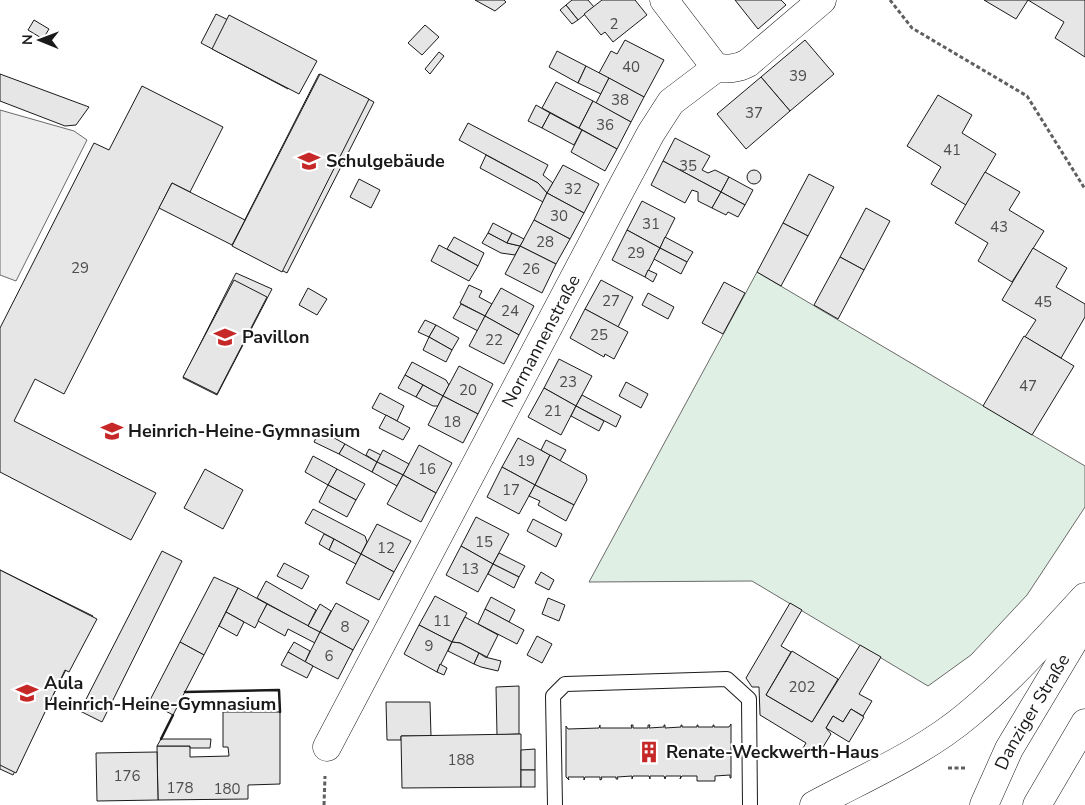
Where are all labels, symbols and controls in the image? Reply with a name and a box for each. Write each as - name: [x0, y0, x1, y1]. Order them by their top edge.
- house number: 2: [609, 14, 619, 34]
- north arrow: [15, 15, 65, 65]
- text: N: [18, 34, 37, 45]
- house number: 40: [622, 57, 640, 77]
- house number: 39: [789, 66, 807, 86]
- house number: 38: [611, 90, 629, 110]
- house number: 37: [745, 103, 763, 123]
- house number: 36: [596, 115, 614, 135]
- house number: 41: [943, 140, 961, 160]
- school or university icon: Schulgebäude: [296, 148, 322, 174]
- place label: Schulgebäude: [326, 149, 445, 173]
- house number: 35: [679, 156, 697, 176]
- house number: 32: [564, 179, 582, 199]
- house number: 30: [550, 206, 568, 226]
- house number: 31: [642, 214, 660, 234]
- house number: 43: [990, 217, 1008, 237]
- house number: 28: [536, 232, 554, 252]
- house number: 29: [627, 243, 645, 263]
- house number: 29: [71, 258, 89, 278]
- house number: 26: [522, 259, 540, 279]
- street label: Normannenstraße: [496, 271, 586, 411]
- house number: 27: [602, 291, 620, 311]
- house number: 45: [1034, 292, 1052, 312]
- house number: 24: [501, 301, 519, 321]
- school or university icon: Pavillon: [212, 324, 238, 350]
- place label: Pavillon: [242, 325, 309, 349]
- house number: 25: [590, 325, 608, 345]
- house number: 22: [485, 330, 503, 350]
- house number: 23: [559, 372, 577, 392]
- house number: 47: [1019, 376, 1037, 396]
- house number: 20: [459, 380, 477, 400]
- house number: 21: [544, 401, 562, 421]
- house number: 18: [443, 412, 461, 432]
- school or university icon: Heinrich-Heine-Gymnasium: [99, 418, 125, 444]
- place label: Heinrich-Heine-Gymnasium: [128, 419, 360, 443]
- house number: 19: [517, 451, 535, 471]
- house number: 16: [418, 459, 436, 479]
- house number: 17: [502, 480, 520, 500]
- house number: 15: [475, 532, 493, 552]
- house number: 12: [377, 538, 395, 558]
- house number: 13: [461, 559, 479, 579]
- house number: 11: [433, 611, 451, 631]
- house number: 8: [340, 617, 350, 637]
- house number: 9: [424, 636, 434, 656]
- house number: 6: [324, 646, 334, 666]
- street label: Danziger Straße: [989, 649, 1075, 774]
- place label: Aula Heinrich-Heine-Gymnasium: [44, 671, 276, 716]
- house number: 202: [788, 677, 816, 697]
- school or university icon: Aula Heinrich-Heine-Gymnasium: [14, 680, 40, 706]
- building icon: Renate-Weckwerth-Haus: [636, 739, 662, 765]
- place label: Renate-Weckwerth-Haus: [666, 740, 879, 764]
- house number: 188: [447, 750, 475, 770]
- house number: 176: [113, 766, 141, 786]
- house number: 178: [166, 778, 194, 798]
- house number: 180: [213, 779, 241, 799]

